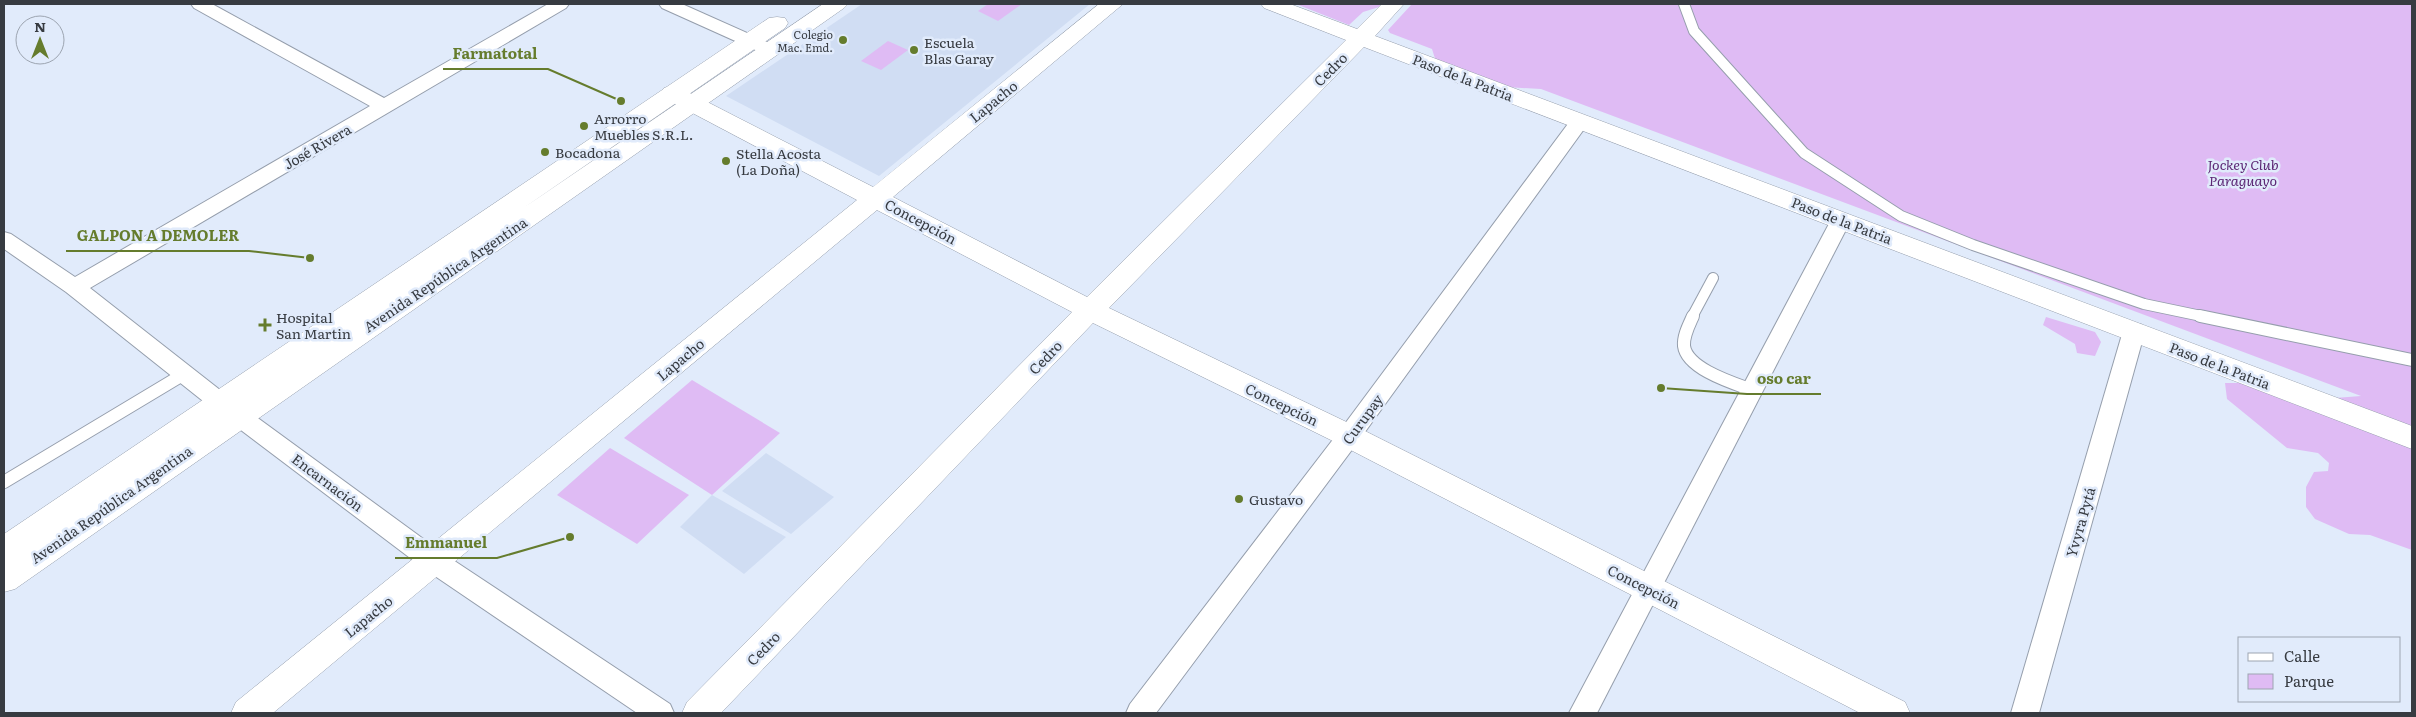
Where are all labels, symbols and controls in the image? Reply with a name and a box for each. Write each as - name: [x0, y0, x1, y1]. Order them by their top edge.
- north arrow: [15, 15, 65, 65]
- text: N: [34, 16, 46, 36]
- place label: Colegio Mac. Emd.: [777, 26, 833, 55]
- place label: Escuela Blas Garay: [924, 32, 995, 68]
- marker: Colegio Mac. Emd.: [837, 34, 849, 46]
- callout: Farmatotal: [443, 39, 548, 69]
- text: Farmatotal: [453, 41, 538, 64]
- marker: Escuela Blas Garay: [908, 44, 920, 56]
- street label: Cedro: [1309, 48, 1351, 90]
- street label: Paso de la Patria: [1410, 49, 1517, 106]
- street label: Lapacho: [965, 75, 1021, 127]
- place label: Arrorro Muebles S.R.L.: [594, 108, 694, 144]
- street label: José Rivera: [279, 118, 355, 173]
- marker: Arrorro Muebles S.R.L.: [578, 120, 590, 132]
- place label: Bocadona: [555, 142, 621, 162]
- place label: Stella Acosta (La Doña): [736, 143, 821, 179]
- marker: Bocadona: [539, 146, 551, 158]
- park label: Jockey Club Paraguayo: [2207, 154, 2279, 190]
- marker: Stella Acosta (La Doña): [720, 155, 732, 167]
- street label: Paso de la Patria: [1789, 192, 1896, 249]
- street label: Concepción: [882, 194, 960, 248]
- street label: Avenida República Argentina: [359, 211, 531, 336]
- callout: GALPON A DEMOLER: [66, 221, 249, 251]
- text: GALPON A DEMOLER: [77, 223, 239, 246]
- place label: Hospital San Martin: [276, 307, 351, 343]
- marker: Hospital San Martin: [258, 318, 272, 332]
- street label: Lapacho: [652, 333, 708, 385]
- street label: Cedro: [1024, 336, 1066, 378]
- street label: Paso de la Patria: [2167, 337, 2274, 394]
- callout: oso car: [1747, 364, 1821, 394]
- text: oso car: [1757, 366, 1811, 389]
- street label: Concepción: [1242, 378, 1322, 430]
- street label: Curupay: [1337, 389, 1388, 448]
- street label: Avenida República Argentina: [26, 440, 196, 568]
- street label: Encarnación: [288, 448, 368, 516]
- street label: Yvyra Pytá: [2060, 484, 2100, 559]
- place label: Gustavo: [1249, 489, 1303, 509]
- marker: Gustavo: [1233, 493, 1245, 505]
- callout: Emmanuel: [395, 528, 497, 558]
- text: Emmanuel: [405, 530, 488, 553]
- street label: Concepción: [1604, 559, 1684, 613]
- street label: Lapacho: [340, 590, 396, 642]
- street label: Cedro: [742, 627, 784, 669]
- legend: [2238, 637, 2401, 702]
- text: Calle: [2284, 644, 2320, 667]
- text: Parque: [2284, 669, 2334, 692]

